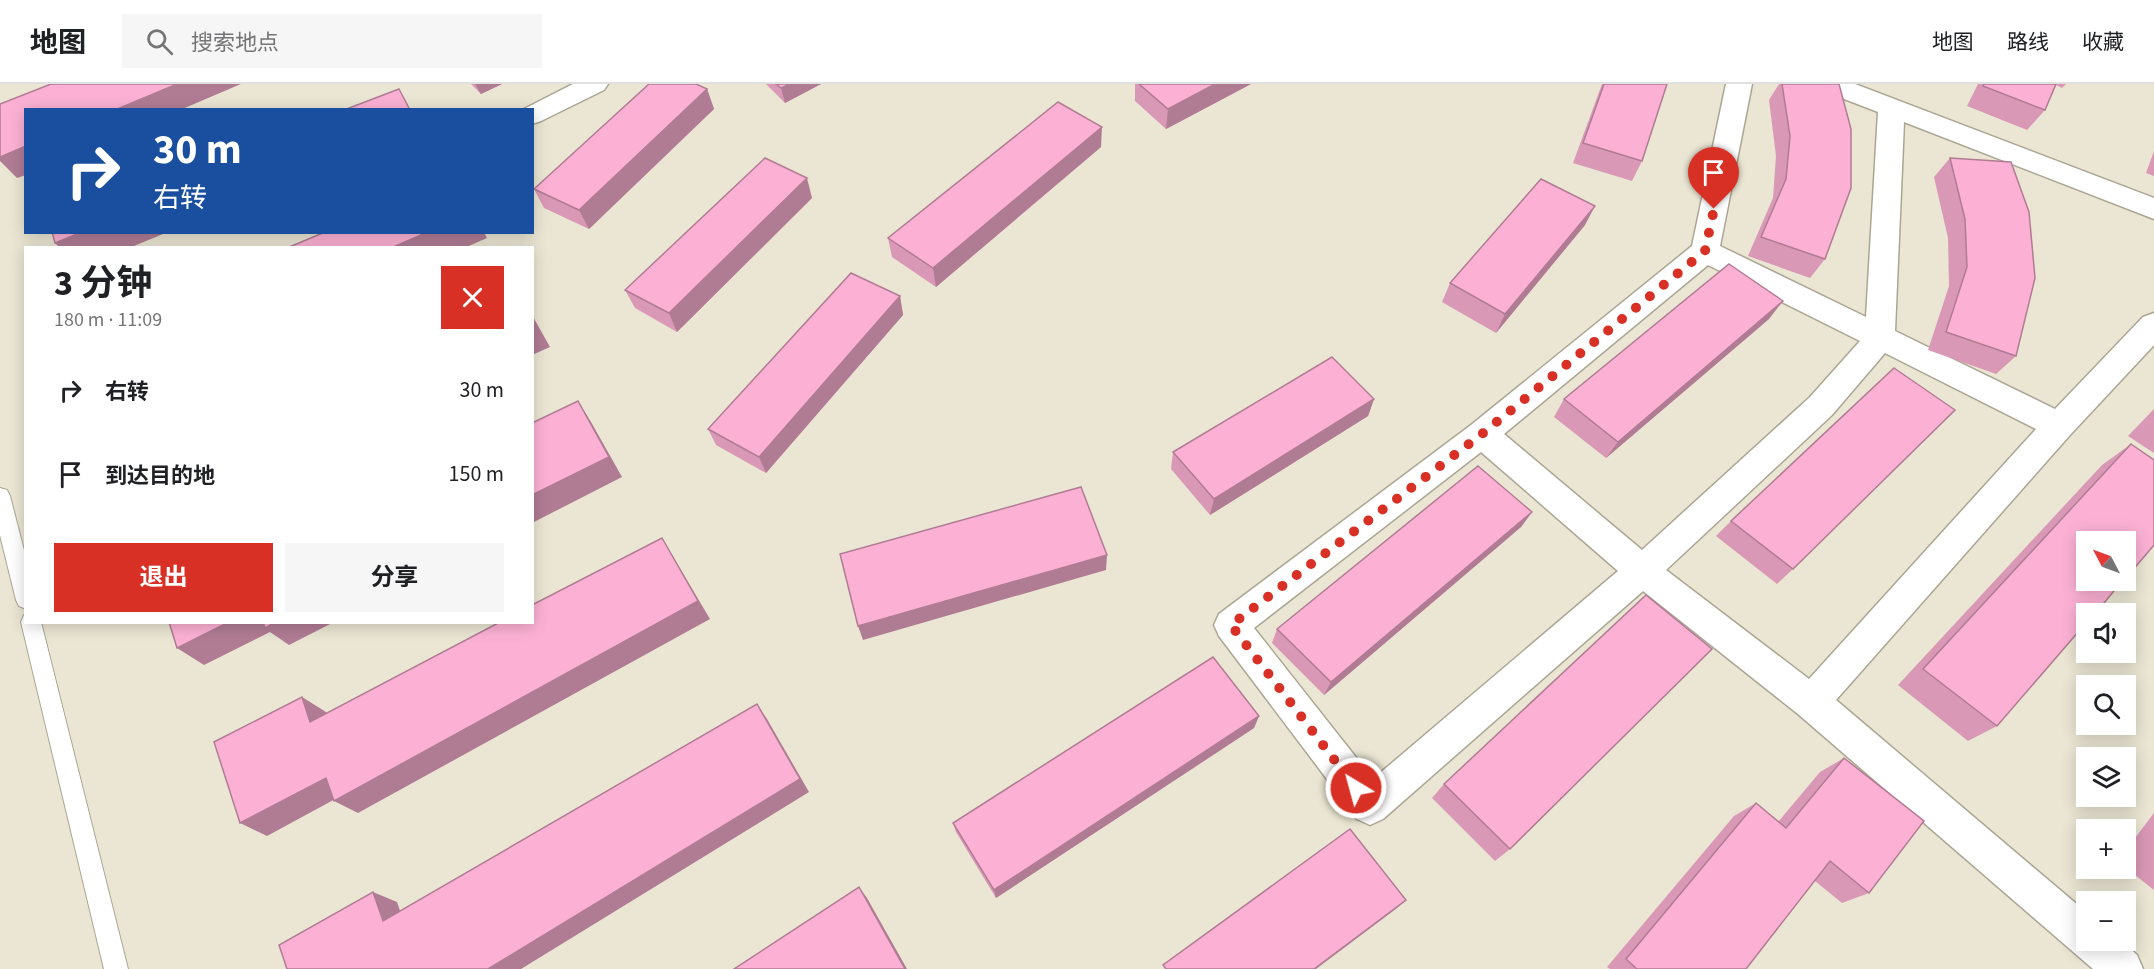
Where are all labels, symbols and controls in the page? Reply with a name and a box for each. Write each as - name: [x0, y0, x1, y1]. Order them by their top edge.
- search box: [122, 14, 542, 68]
- text: 地图: [30, 23, 86, 63]
- icon: search: [143, 25, 176, 58]
- text: 搜索地点: [191, 27, 279, 59]
- text: 地图: [1932, 27, 1974, 57]
- text: 路线: [2007, 27, 2049, 57]
- text: 收藏: [2082, 27, 2124, 57]
- text: 30 m: [153, 120, 242, 180]
- icon: right: [54, 132, 132, 210]
- pin: [1688, 147, 1739, 209]
- icon: arrive: [1697, 156, 1730, 189]
- text: 右转: [153, 179, 207, 218]
- text: 3 分钟: [54, 258, 152, 309]
- button: close: [441, 266, 504, 329]
- text: 180 m · 11:09: [54, 306, 162, 334]
- icon: right: [54, 374, 87, 407]
- text: 30 m: [459, 374, 504, 406]
- text: 右转: [105, 376, 149, 408]
- icon: arrive: [54, 458, 87, 491]
- text: 150 m: [449, 458, 504, 490]
- text: 到达目的地: [105, 460, 215, 492]
- north arrow: [2076, 531, 2136, 591]
- map controls: [2076, 531, 2136, 951]
- button: 退出: [54, 543, 273, 612]
- button: 分享: [285, 543, 504, 612]
- button: sound: [2076, 603, 2136, 663]
- button: search: [2076, 675, 2136, 735]
- button: layers: [2076, 747, 2136, 807]
- position arrow: [1324, 756, 1388, 820]
- button: +: [2076, 819, 2136, 879]
- button: −: [2076, 891, 2136, 951]

